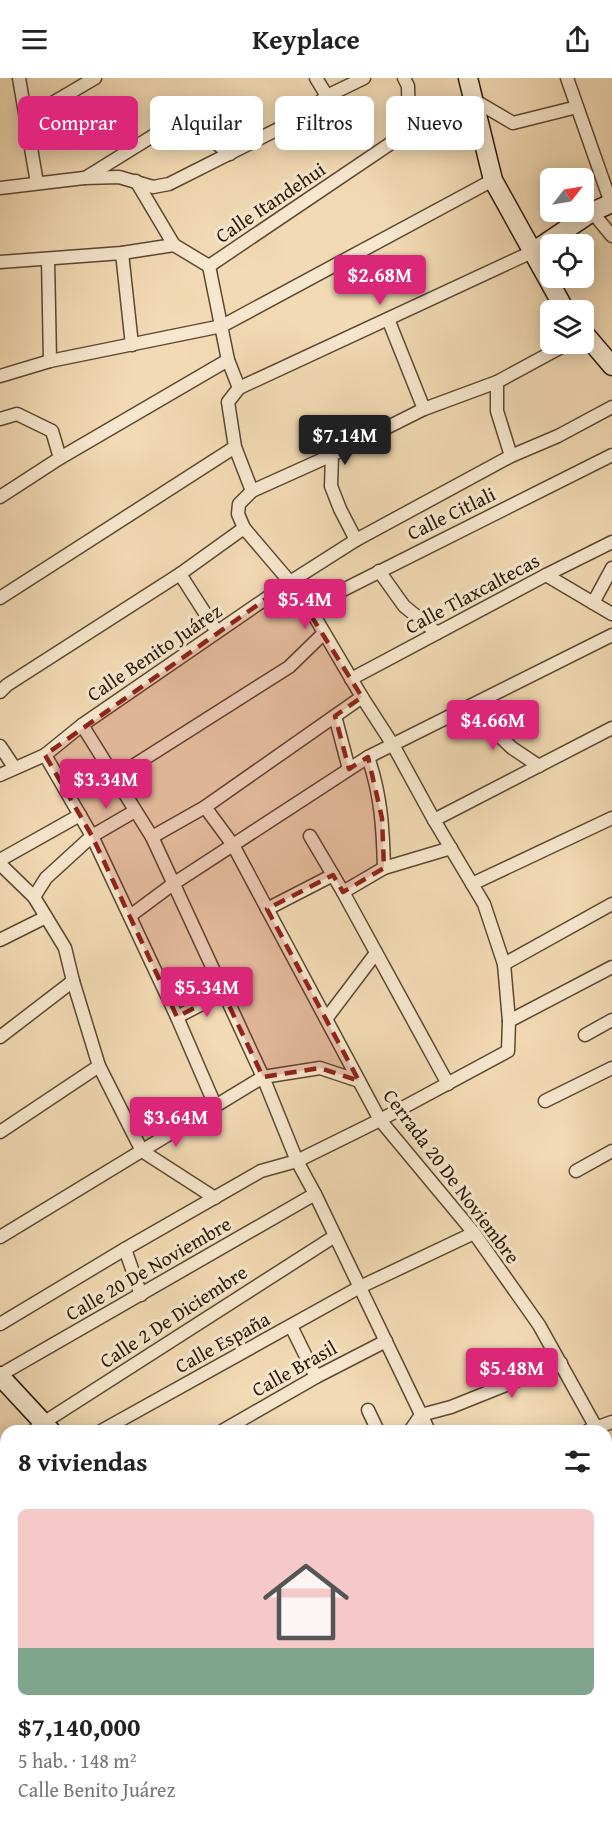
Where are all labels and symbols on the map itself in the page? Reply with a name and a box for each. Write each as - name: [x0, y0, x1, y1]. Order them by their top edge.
- street label: Calle Itandehui: [209, 154, 331, 250]
- north arrow: [540, 168, 594, 222]
- pin: $2.68M: [331, 255, 429, 306]
- pin: $7.14M: [296, 415, 394, 466]
- street label: Calle Citlali: [402, 479, 500, 547]
- street label: Calle Tlaxcaltecas: [400, 545, 544, 641]
- pin: $5.4M: [263, 579, 347, 630]
- street label: Calle Benito Juárez: [81, 596, 227, 708]
- pin: $4.66M: [444, 700, 542, 751]
- pin: $3.34M: [57, 759, 155, 810]
- pin: $5.34M: [158, 967, 256, 1018]
- street label: Cerrada 20 De Noviembre: [377, 1083, 527, 1269]
- pin: $3.64M: [127, 1097, 225, 1148]
- street label: Calle 20 De Noviembre: [60, 1209, 236, 1327]
- street label: Calle 2 De Diciembre: [93, 1257, 253, 1375]
- street label: Calle España: [169, 1304, 275, 1380]
- street label: Calle Brasil: [246, 1333, 342, 1403]
- pin: $5.48M: [463, 1348, 561, 1399]

